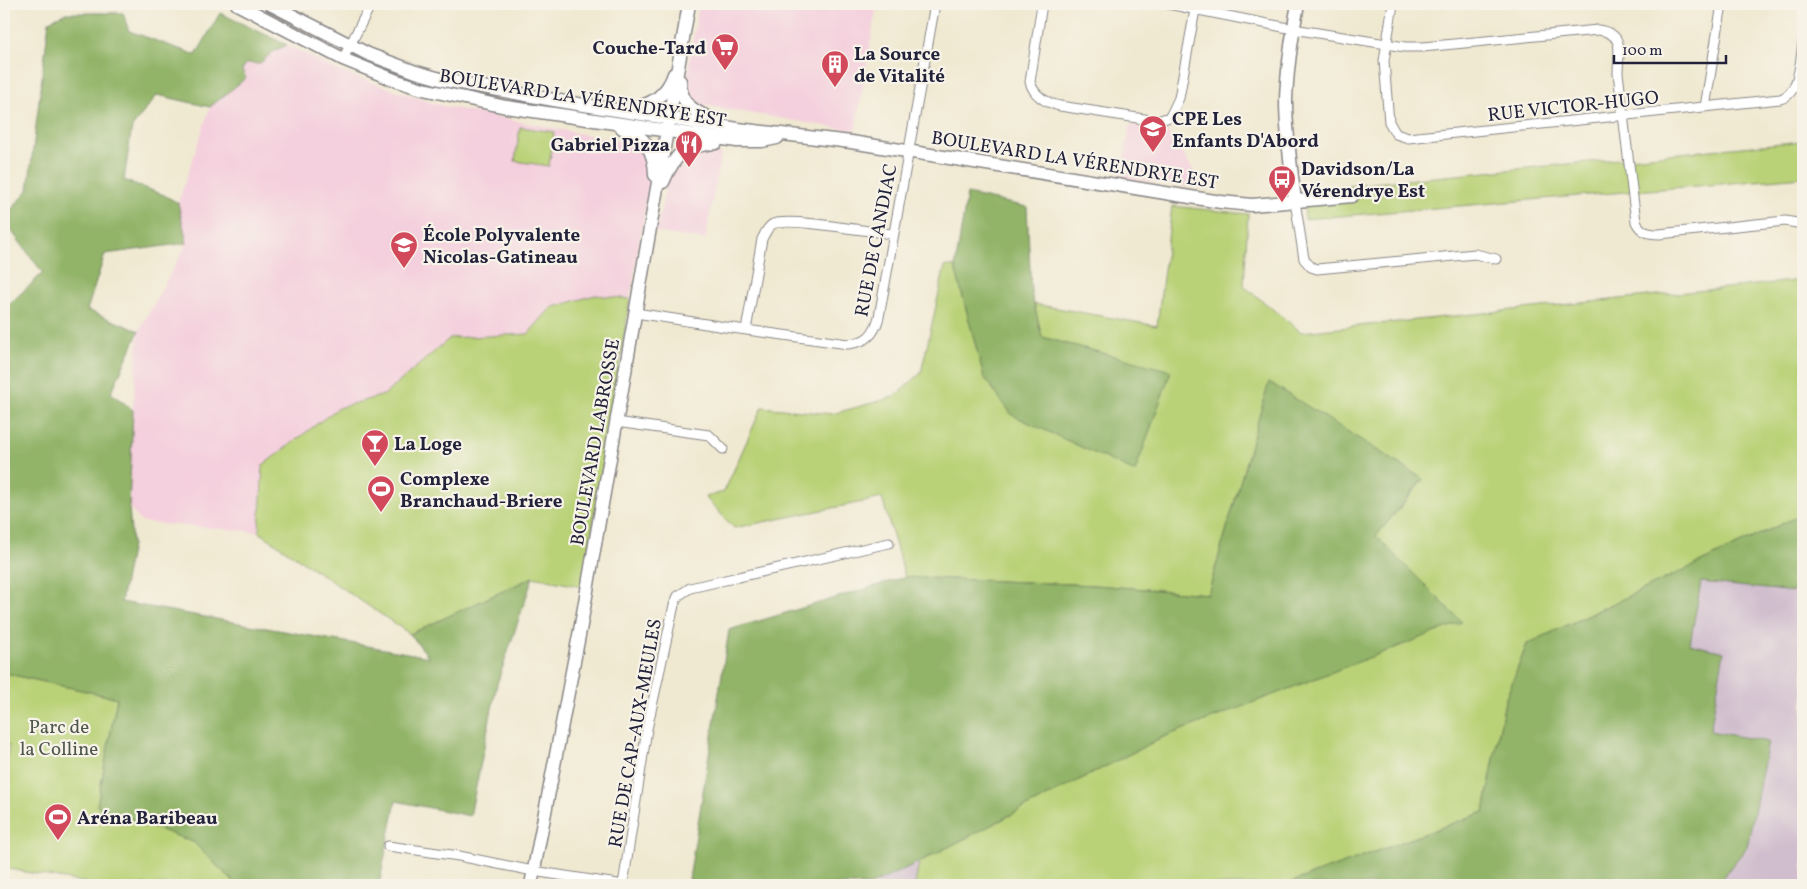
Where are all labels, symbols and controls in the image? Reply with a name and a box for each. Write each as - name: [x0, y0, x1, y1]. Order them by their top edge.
- supermarket icon: Couche-Tard: [710, 32, 740, 71]
- scale bar: [1614, 32, 1727, 64]
- place label: Couche-Tard: [593, 36, 706, 62]
- text: 100 m: [1622, 41, 1662, 62]
- place label: La Source de Vitalité: [854, 42, 945, 90]
- building icon: La Source de Vitalité: [820, 49, 850, 88]
- street label: BOULEVARD LA VÉRENDRYE EST: [437, 63, 728, 135]
- street label: RUE VICTOR-HUGO: [1486, 85, 1660, 129]
- place label: CPE Les Enfants D'Abord: [1172, 107, 1319, 155]
- school or university icon: CPE Les Enfants D'Abord: [1138, 114, 1168, 153]
- street label: BOULEVARD LA VÉRENDRYE EST: [929, 125, 1220, 197]
- restaurant icon: Gabriel Pizza: [674, 129, 704, 168]
- place label: Gabriel Pizza: [551, 133, 670, 159]
- place label: Davidson/La Vérendrye Est: [1301, 157, 1425, 205]
- street label: RUE DE CANDIAC: [849, 162, 905, 319]
- bus stop icon: Davidson/La Vérendrye Est: [1267, 164, 1297, 203]
- place label: École Polyvalente Nicolas-Gatineau: [423, 223, 580, 271]
- school or university icon: École Polyvalente Nicolas-Gatineau: [389, 230, 419, 269]
- street label: BOULEVARD LABROSSE: [565, 337, 627, 548]
- bar icon: La Loge: [360, 428, 390, 467]
- place label: La Loge: [394, 432, 462, 458]
- place label: Complexe Branchaud-Briere: [400, 467, 563, 515]
- sports icon: Complexe Branchaud-Briere: [366, 474, 396, 513]
- street label: RUE DE CAP-AUX-MEULES: [603, 617, 669, 850]
- park label: Parc de la Colline: [20, 715, 98, 763]
- sports icon: Aréna Baribeau: [43, 802, 73, 841]
- place label: Aréna Baribeau: [77, 806, 218, 832]

